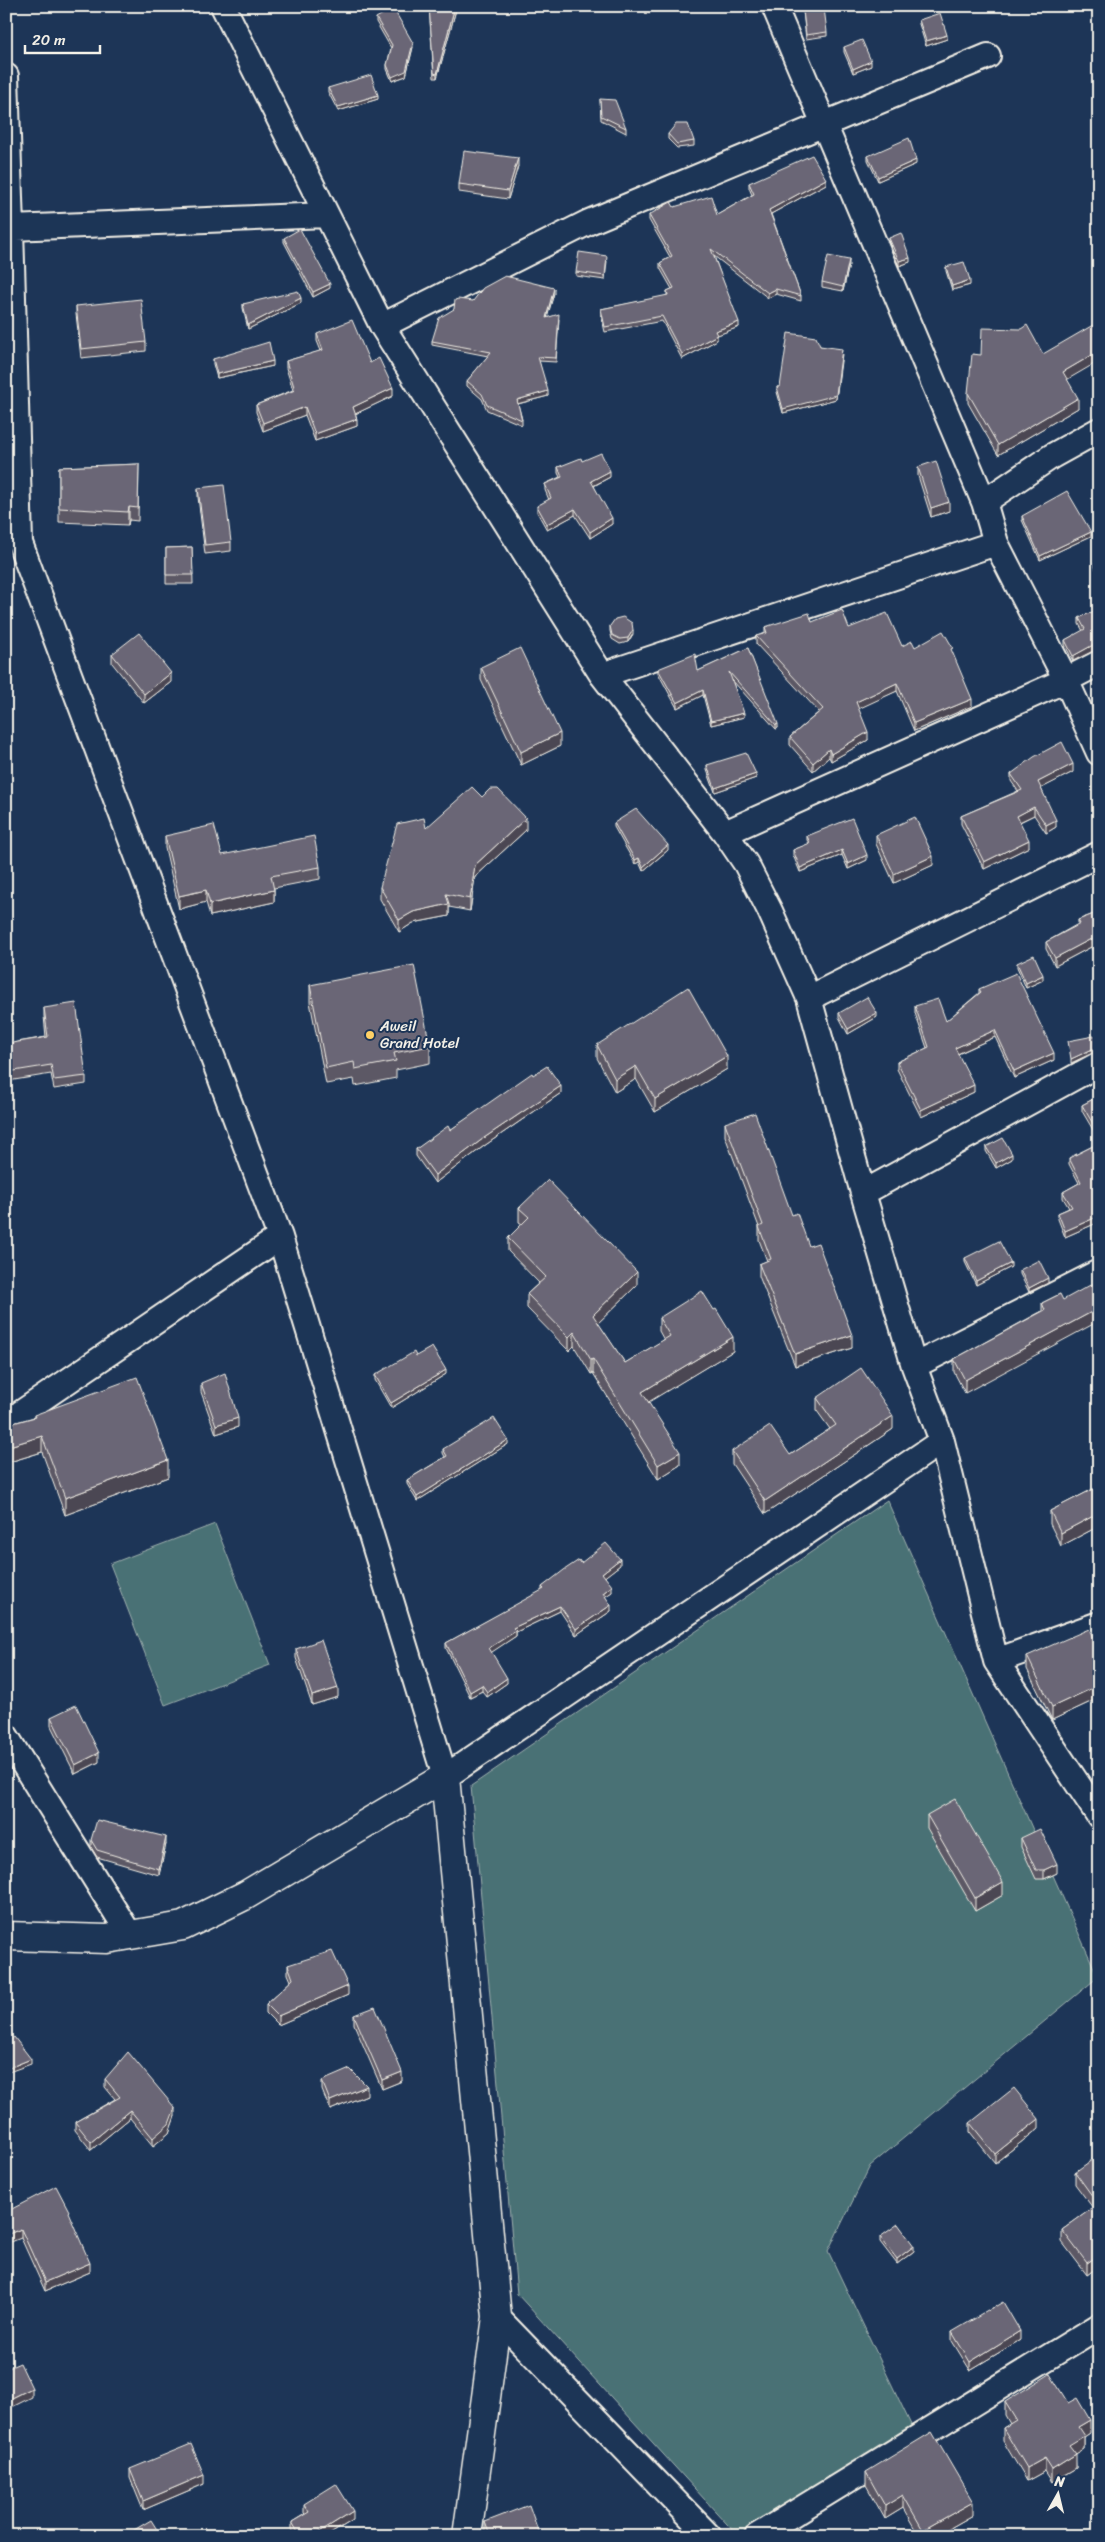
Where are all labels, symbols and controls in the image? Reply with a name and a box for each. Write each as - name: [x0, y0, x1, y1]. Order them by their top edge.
- scale bar: [25, 22, 100, 54]
- text: 20 m: [32, 27, 66, 53]
- place label: Aweil Grand Hotel: [379, 1013, 460, 1056]
- marker: Aweil Grand Hotel: [364, 1029, 376, 1041]
- text: N: [1052, 2468, 1067, 2495]
- north arrow: [1032, 2470, 1082, 2520]

